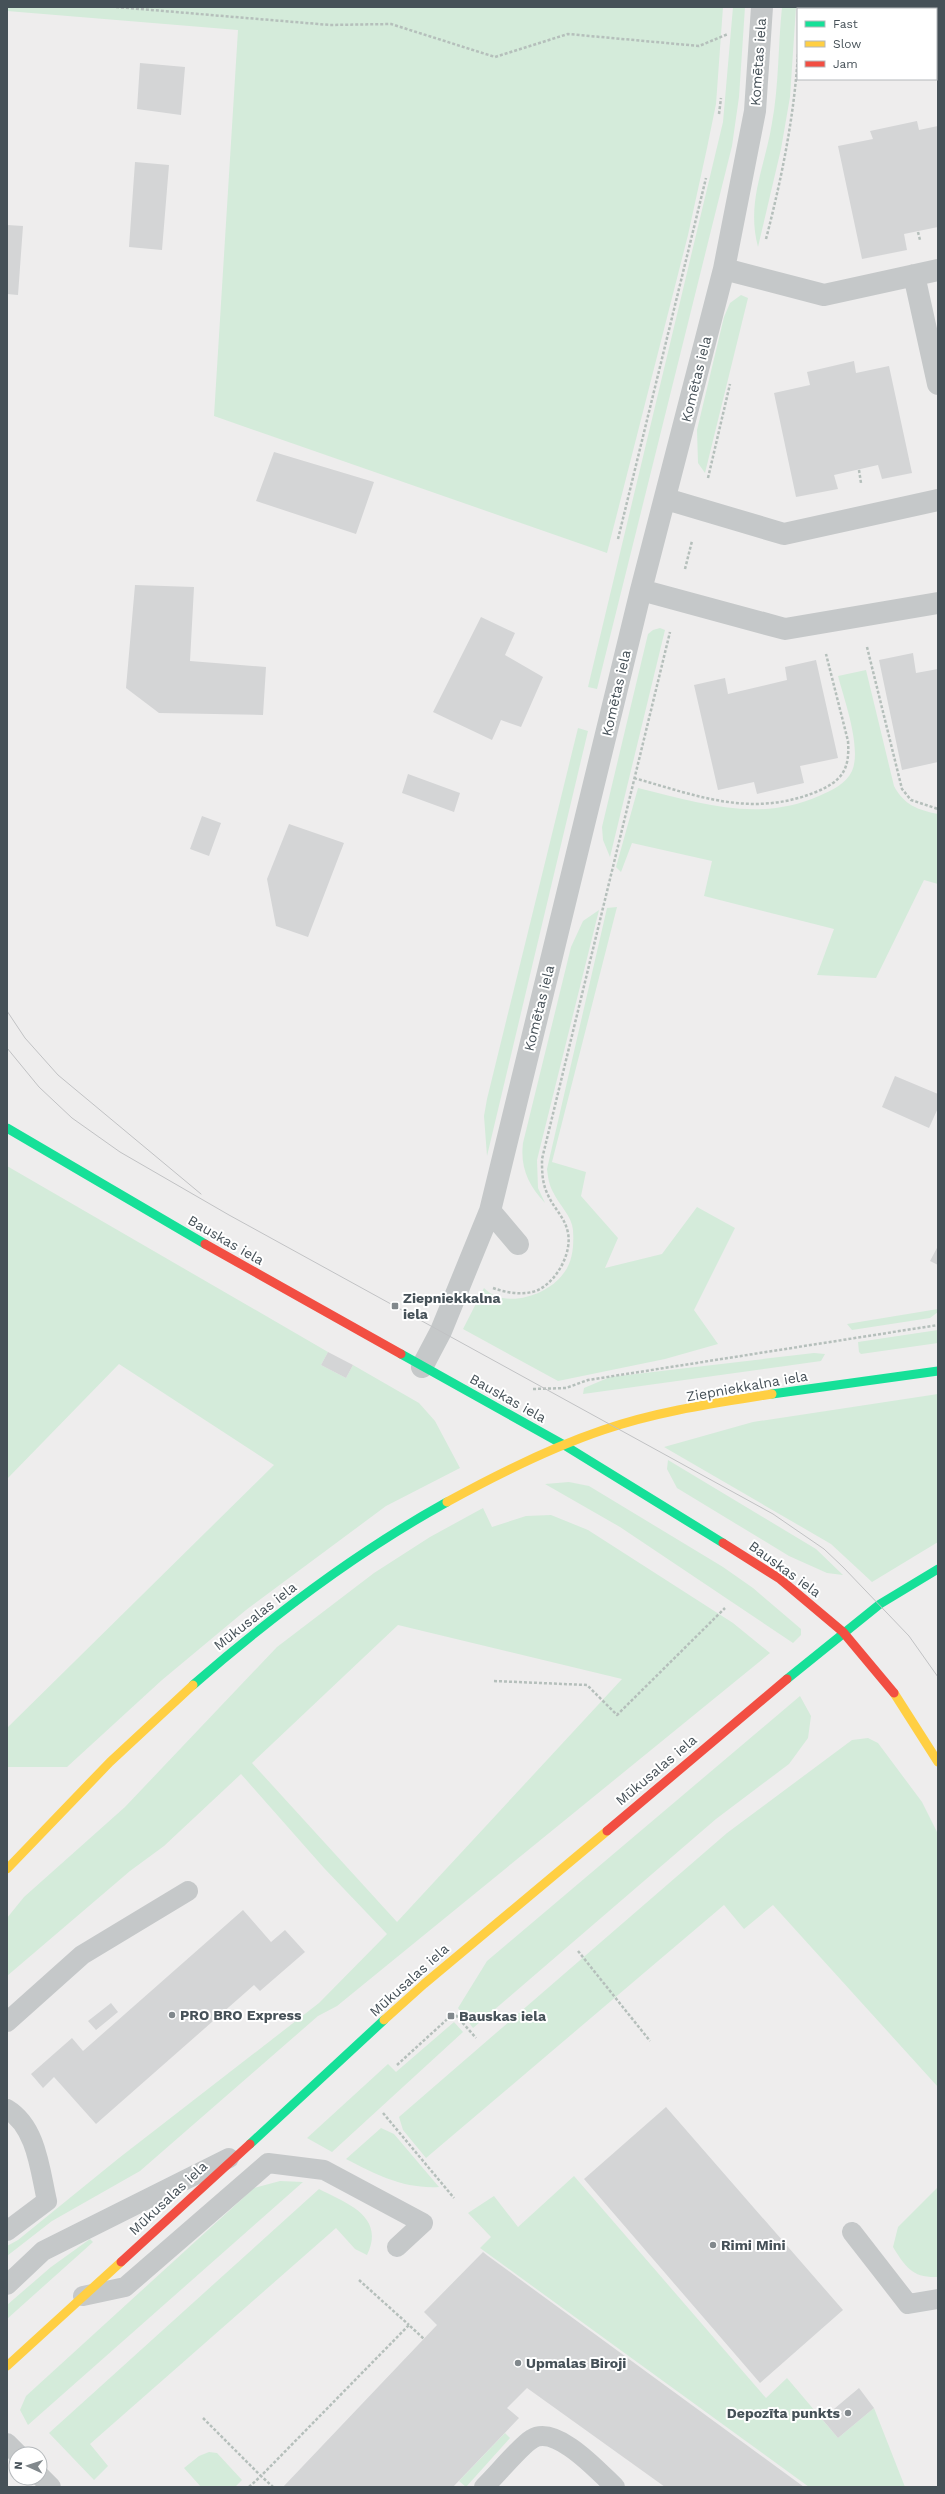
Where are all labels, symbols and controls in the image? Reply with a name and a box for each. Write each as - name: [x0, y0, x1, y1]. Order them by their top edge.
- legend: [797, 8, 937, 80]
- street label: Komētas iela: [747, 17, 769, 107]
- text: Fast: [833, 17, 858, 31]
- text: Slow: [833, 37, 861, 51]
- text: Jam: [833, 57, 858, 71]
- street label: Komētas iela: [678, 334, 714, 424]
- street label: Komētas iela: [598, 648, 634, 738]
- street label: Komētas iela: [521, 963, 557, 1053]
- street label: Bauskas iela: [185, 1212, 267, 1268]
- place label: Ziepniekkalna iela: [403, 1290, 501, 1322]
- marker: Ziepniekkalna iela: [390, 1301, 400, 1311]
- street label: Ziepniekkalna iela: [685, 1367, 809, 1405]
- street label: Bauskas iela: [467, 1370, 549, 1426]
- street label: Bauskas iela: [746, 1538, 824, 1600]
- street label: Mūkusalas iela: [210, 1579, 300, 1653]
- street label: Mūkusalas iela: [612, 1731, 700, 1809]
- street label: Mūkusalas iela: [366, 1940, 452, 2020]
- place label: PRO BRO Express: [180, 2007, 302, 2023]
- place label: Bauskas iela: [459, 2008, 547, 2024]
- marker: PRO BRO Express: [167, 2010, 177, 2020]
- marker: Bauskas iela: [446, 2011, 456, 2021]
- street label: Mūkusalas iela: [126, 2158, 210, 2238]
- place label: Rimi Mini: [721, 2237, 786, 2253]
- marker: Rimi Mini: [708, 2240, 718, 2250]
- place label: Upmalas Biroji: [526, 2355, 626, 2371]
- marker: Upmalas Biroji: [513, 2358, 523, 2368]
- place label: Depozīta punkts: [727, 2405, 841, 2421]
- marker: Depozīta punkts: [843, 2408, 853, 2418]
- north arrow: [8, 2446, 48, 2486]
- text: N: [12, 2461, 25, 2470]

